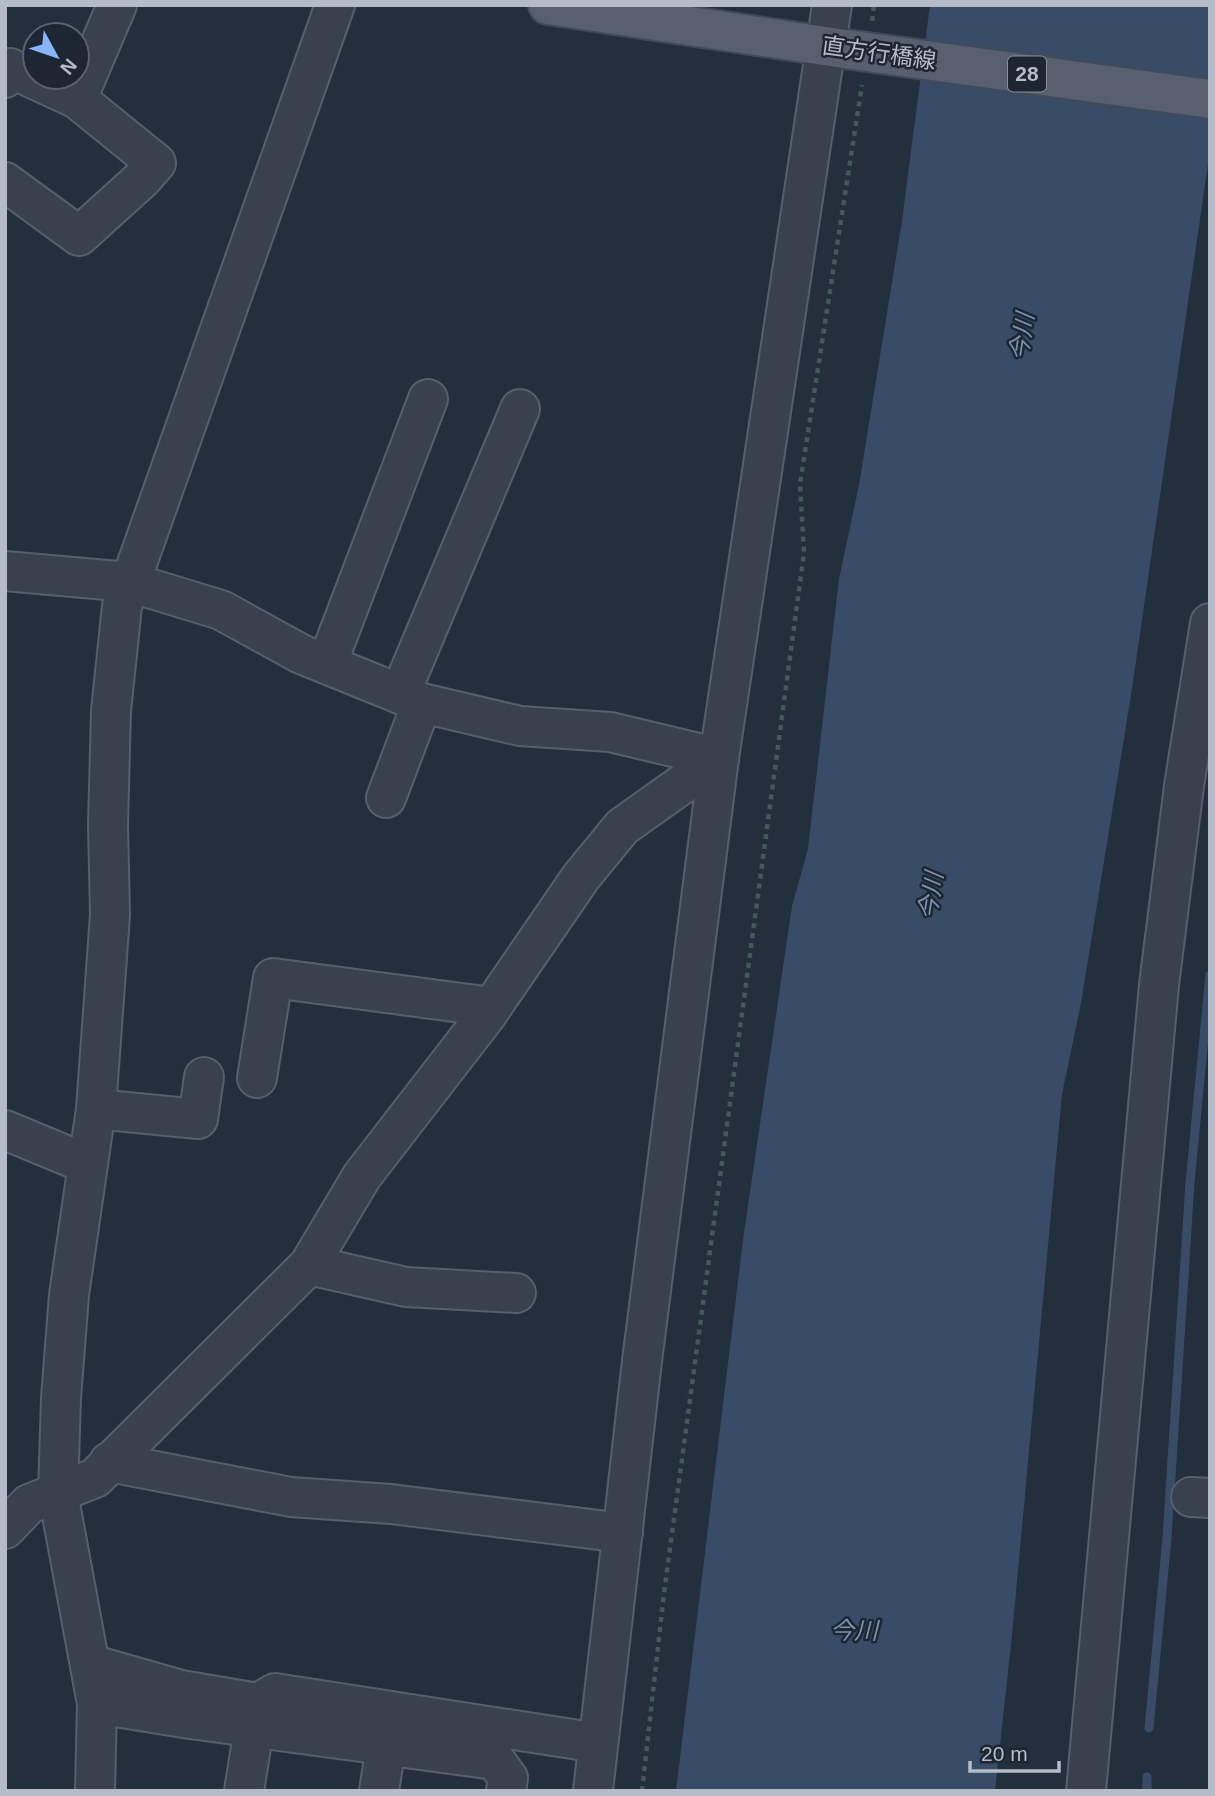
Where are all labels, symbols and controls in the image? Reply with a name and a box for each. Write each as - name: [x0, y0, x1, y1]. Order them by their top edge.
- north arrow: [21, 21, 91, 91]
- street label: 直方行橋線: [820, 32, 938, 74]
- text: N: [56, 55, 81, 79]
- road number: 28: [1008, 56, 1046, 92]
- water label: 今川: [1004, 308, 1039, 363]
- water label: 今川: [913, 867, 948, 922]
- water label: 今川: [830, 1617, 881, 1644]
- scale bar: [970, 1730, 1059, 1774]
- text: 20 m: [981, 1742, 1028, 1765]

